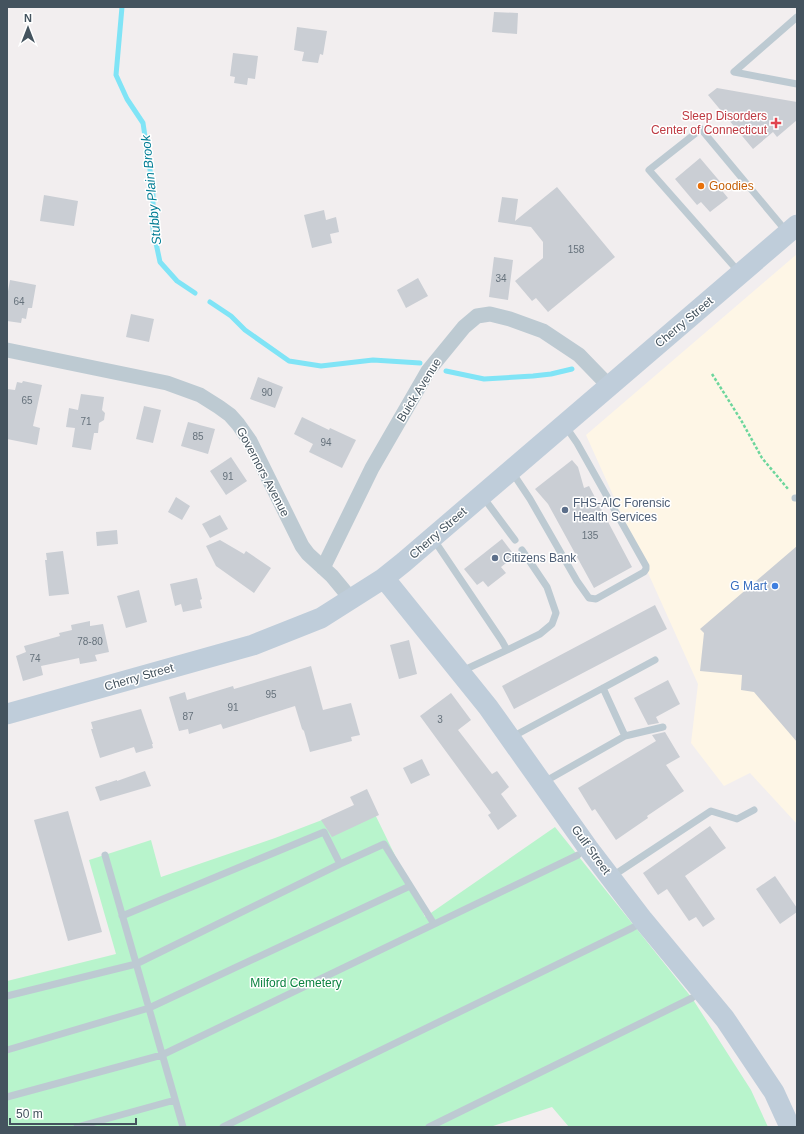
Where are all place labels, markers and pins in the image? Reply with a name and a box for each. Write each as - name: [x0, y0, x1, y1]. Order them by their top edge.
- place label: Sleep Disorders Center of Connecticut: [651, 109, 768, 137]
- marker: Sleep Disorders Center of Connecticut: [770, 117, 782, 129]
- place label: Goodies: [709, 179, 754, 193]
- marker: Goodies: [696, 181, 706, 191]
- place label: FHS-AIC Forensic Health Services: [573, 496, 670, 524]
- marker: FHS-AIC Forensic Health Services: [560, 505, 570, 515]
- place label: Citizens Bank: [503, 551, 577, 565]
- marker: Citizens Bank: [490, 553, 500, 563]
- place label: G Mart: [730, 579, 768, 593]
- marker: G Mart: [770, 581, 780, 591]

